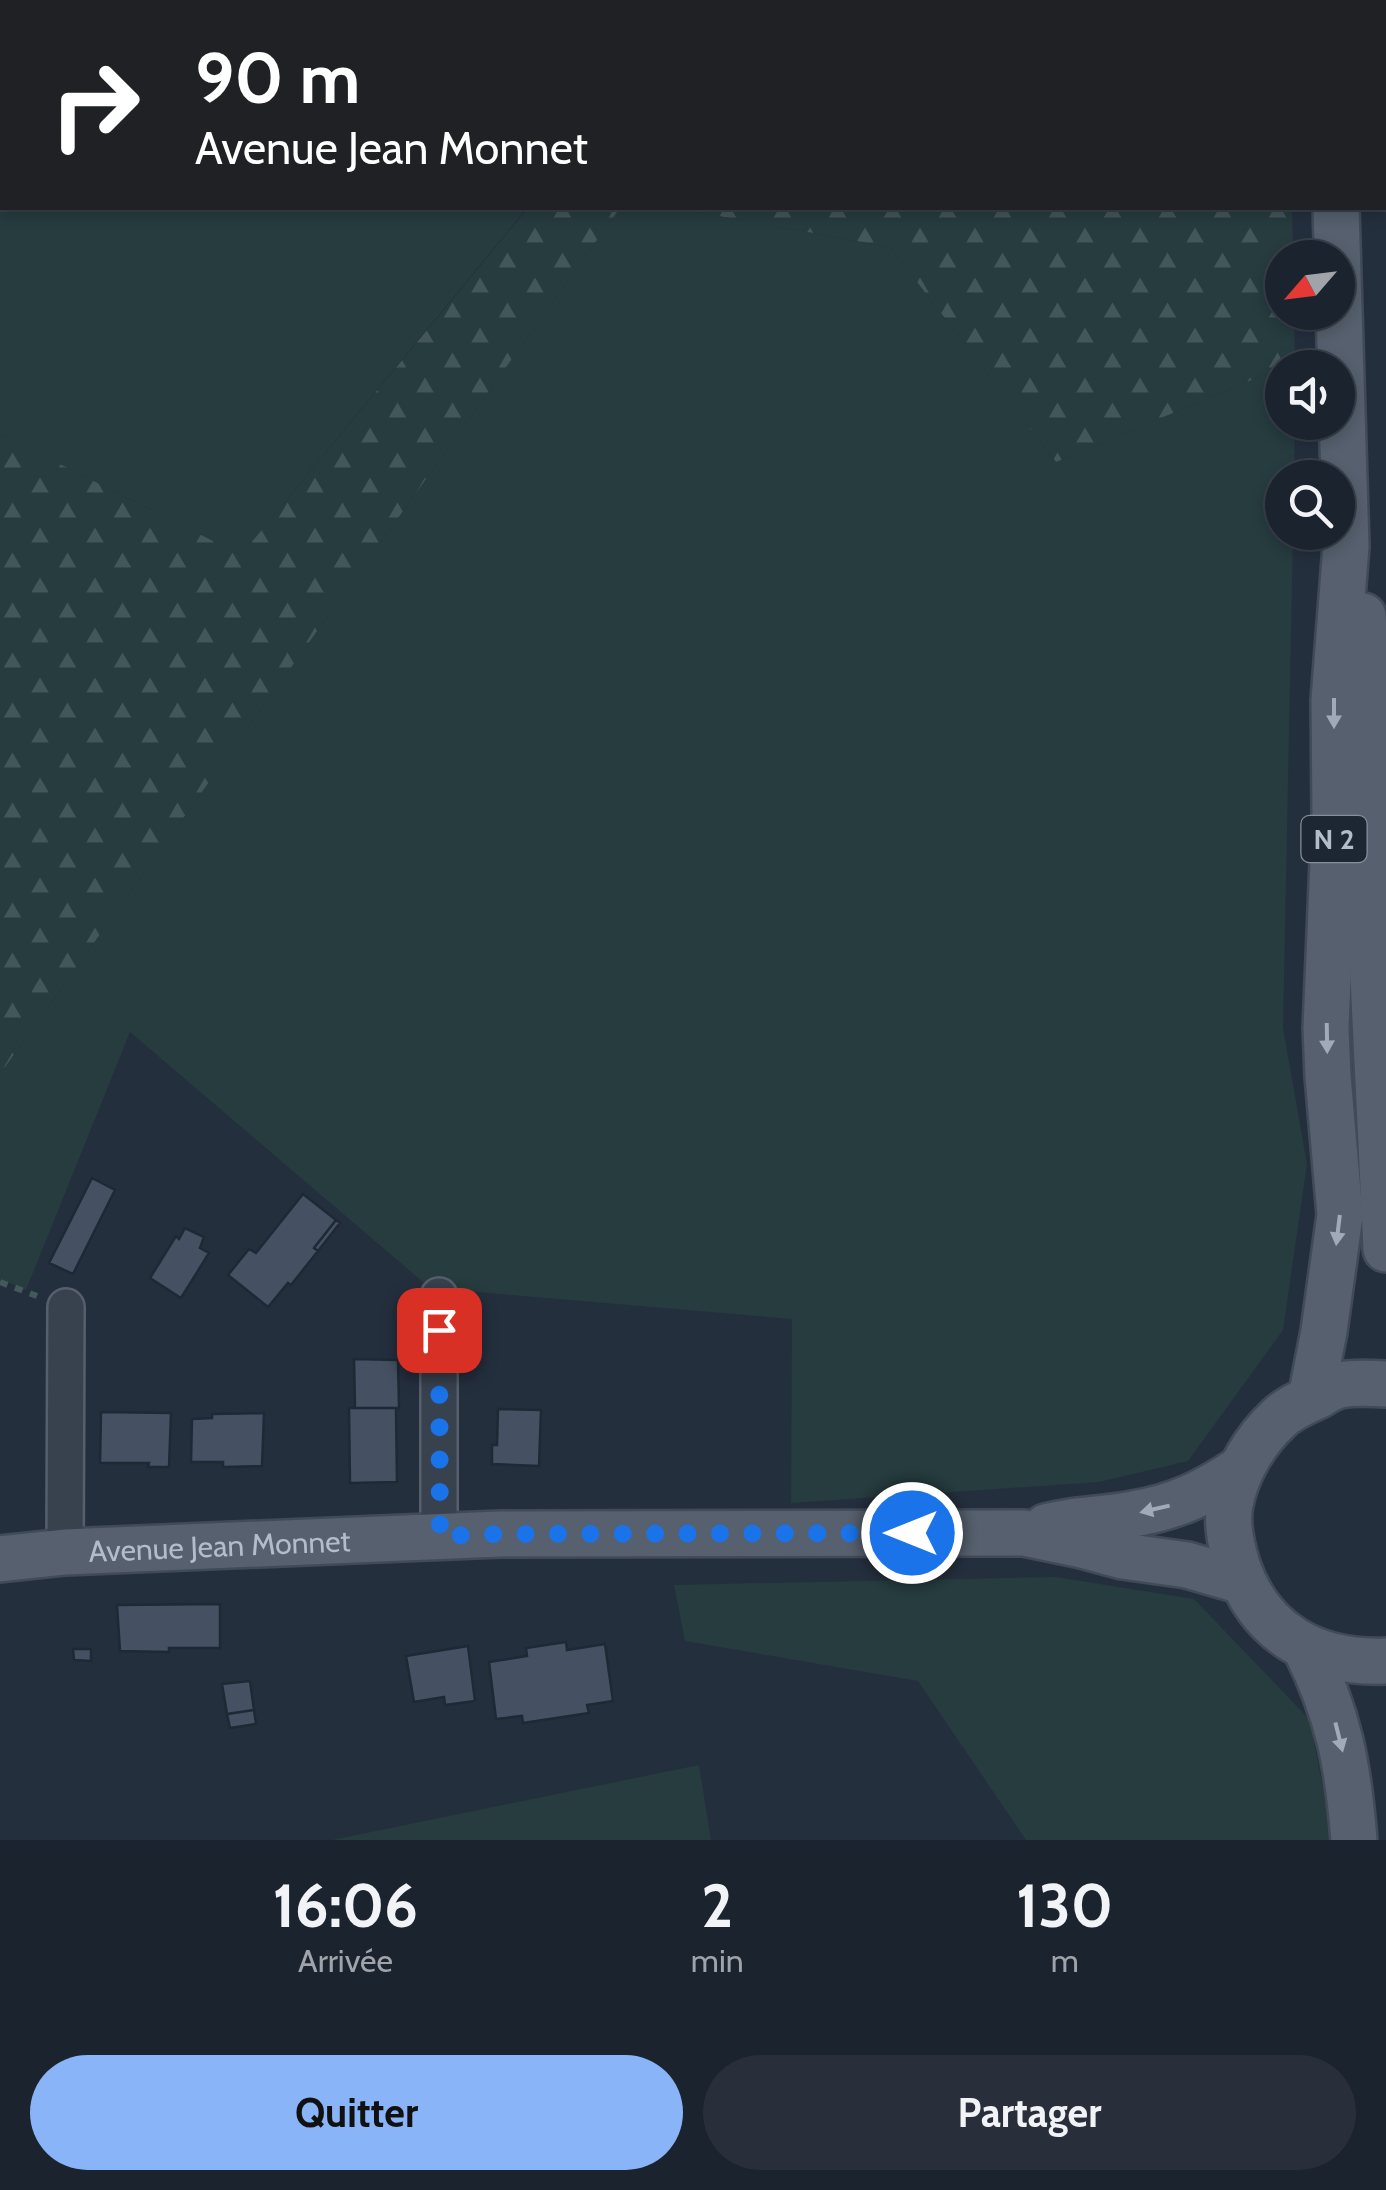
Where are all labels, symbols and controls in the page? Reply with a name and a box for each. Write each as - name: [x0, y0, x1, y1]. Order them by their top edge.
- text: 90 m: [195, 35, 360, 121]
- icon: right: [30, 40, 160, 170]
- text: Avenue Jean Monnet: [195, 121, 588, 175]
- north arrow: [1265, 240, 1355, 330]
- map controls: [1265, 240, 1355, 550]
- button: sound: [1265, 350, 1355, 440]
- button: search: [1265, 460, 1355, 550]
- one-way arrow: [1326, 698, 1342, 730]
- road number: N 2: [1302, 816, 1366, 862]
- one-way arrow: [1319, 1022, 1335, 1054]
- one-way arrow: [1330, 1214, 1346, 1246]
- pin: [397, 1288, 482, 1373]
- icon: arrive: [412, 1303, 467, 1358]
- position arrow: [860, 1481, 964, 1585]
- one-way arrow: [1139, 1502, 1170, 1517]
- street label: Avenue Jean Monnet: [88, 1522, 351, 1570]
- one-way arrow: [1332, 1722, 1348, 1753]
- text: 16:06: [273, 1869, 418, 1942]
- text: 2: [701, 1869, 733, 1942]
- text: 130: [1016, 1869, 1113, 1942]
- text: Arrivée: [298, 1941, 393, 1980]
- text: min: [691, 1941, 744, 1980]
- text: m: [1051, 1941, 1079, 1980]
- button: Quitter: [30, 2055, 683, 2170]
- button: Partager: [703, 2055, 1356, 2170]

